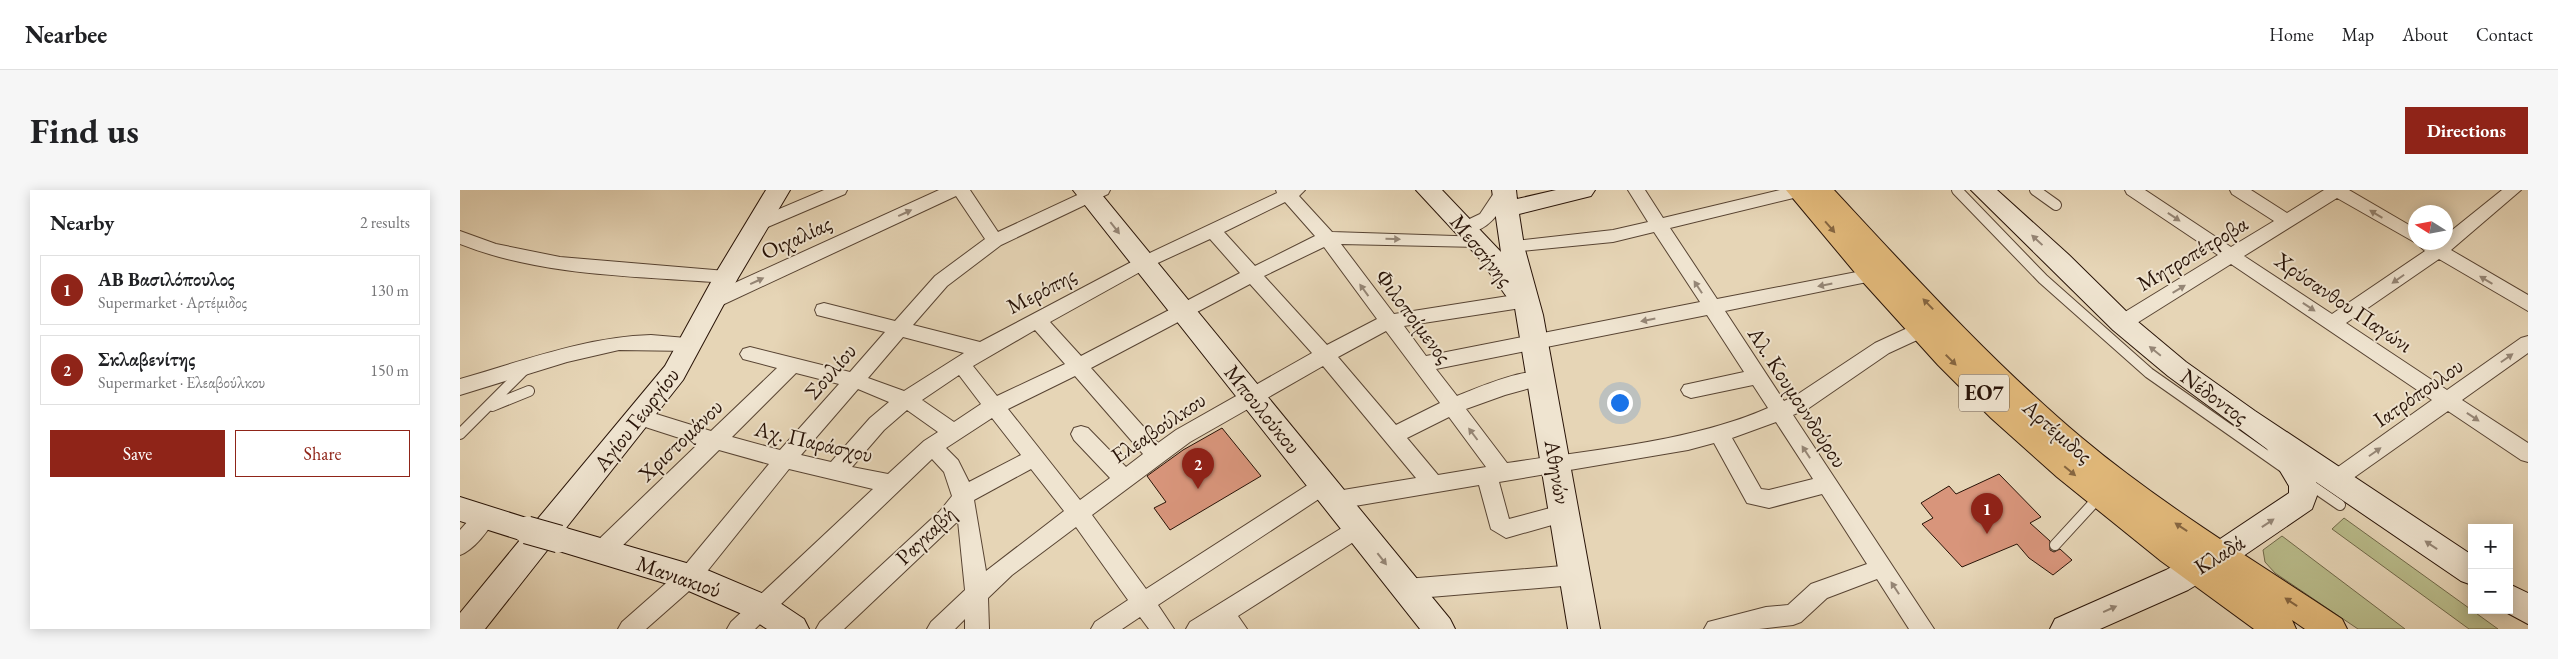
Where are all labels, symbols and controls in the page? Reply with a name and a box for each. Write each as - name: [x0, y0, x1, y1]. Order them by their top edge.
- text: Nearbee: [25, 19, 107, 50]
- text: Home: [2269, 23, 2314, 46]
- text: Map: [2342, 23, 2374, 46]
- text: About: [2402, 23, 2448, 46]
- text: Contact: [2476, 23, 2533, 46]
- button: Directions: [2405, 107, 2528, 154]
- text: Find us: [30, 108, 139, 153]
- north arrow: [2408, 205, 2453, 250]
- street label: Μεσσήνης: [1444, 208, 1520, 292]
- street label: Μητροπέτροβα: [2132, 208, 2254, 298]
- text: Nearby: [50, 209, 114, 236]
- street label: Οιχαλίας: [756, 209, 836, 266]
- one-way arrow: [898, 209, 912, 217]
- one-way arrow: [2369, 209, 2382, 218]
- text: 2 results: [360, 212, 410, 233]
- one-way arrow: [2167, 212, 2181, 222]
- one-way arrow: [1825, 220, 1836, 233]
- one-way arrow: [1110, 221, 1121, 234]
- one-way arrow: [2032, 234, 2044, 246]
- one-way arrow: [1385, 236, 1401, 244]
- street label: Χρύσανθου Παγώνι: [2268, 245, 2418, 359]
- street label: Μερόπης: [1002, 260, 1081, 321]
- street label: Φιλοποίμενος: [1369, 263, 1458, 369]
- text: ΑΒ Βασιλόπουλος: [98, 267, 235, 292]
- one-way arrow: [2391, 274, 2405, 284]
- one-way arrow: [2480, 275, 2493, 284]
- one-way arrow: [750, 277, 764, 285]
- text: 1: [63, 280, 71, 301]
- text: 130 m: [370, 280, 409, 301]
- one-way arrow: [1694, 280, 1703, 294]
- one-way arrow: [1816, 281, 1832, 289]
- one-way arrow: [1359, 284, 1370, 297]
- one-way arrow: [2172, 284, 2185, 293]
- text: Supermarket · Αρτέμιδος: [98, 292, 247, 313]
- one-way arrow: [1922, 299, 1934, 311]
- one-way arrow: [2302, 303, 2316, 312]
- one-way arrow: [1640, 316, 1656, 324]
- street label: Αλ. Κουμουνδούρου: [1741, 320, 1854, 473]
- street label: Σουλίου: [798, 337, 863, 406]
- one-way arrow: [2150, 345, 2162, 357]
- text: Σκλαβενίτης: [98, 347, 195, 372]
- street label: Ιατρόπουλου: [2368, 351, 2469, 434]
- one-way arrow: [2500, 353, 2514, 363]
- one-way arrow: [1945, 354, 1957, 366]
- street label: Μπουλούκου: [1218, 359, 1308, 460]
- text: 2: [63, 360, 71, 381]
- text: 150 m: [370, 360, 409, 381]
- street label: Αγίου Γεωργίου: [586, 362, 686, 478]
- street label: Νέδοντος: [2175, 362, 2254, 431]
- text: Supermarket · Ελεαβούλκου: [98, 372, 265, 393]
- road number: ΕΟ7: [1959, 374, 2009, 412]
- street label: Ελεαβούλκου: [1105, 385, 1211, 470]
- your location: [1607, 390, 1633, 416]
- street label: Αρτέμιδος: [2016, 392, 2099, 470]
- street label: Χριστομάνου: [631, 393, 729, 489]
- one-way arrow: [2467, 412, 2480, 422]
- street label: Αχ. Παράσχου: [751, 414, 876, 469]
- one-way arrow: [1468, 427, 1478, 441]
- button: Save: [50, 430, 225, 477]
- button: Share: [235, 430, 410, 477]
- street label: Αθηνών: [1537, 437, 1577, 507]
- one-way arrow: [1801, 446, 1811, 459]
- one-way arrow: [2368, 447, 2382, 457]
- pin: 2: [1182, 448, 1214, 489]
- one-way arrow: [2063, 465, 2076, 476]
- pin: 1: [1971, 493, 2003, 534]
- street label: Ραγκαβή: [889, 500, 962, 571]
- one-way arrow: [2261, 518, 2274, 528]
- one-way arrow: [2174, 522, 2188, 531]
- map controls: [2468, 524, 2513, 614]
- button: +: [2468, 524, 2513, 569]
- street label: Κλαδά: [2189, 527, 2251, 581]
- one-way arrow: [2425, 540, 2438, 550]
- street label: Μανιακιού: [633, 548, 725, 604]
- one-way arrow: [1377, 552, 1388, 565]
- button: −: [2468, 569, 2513, 614]
- one-way arrow: [1891, 581, 1900, 595]
- one-way arrow: [2284, 597, 2298, 606]
- one-way arrow: [2103, 605, 2117, 613]

